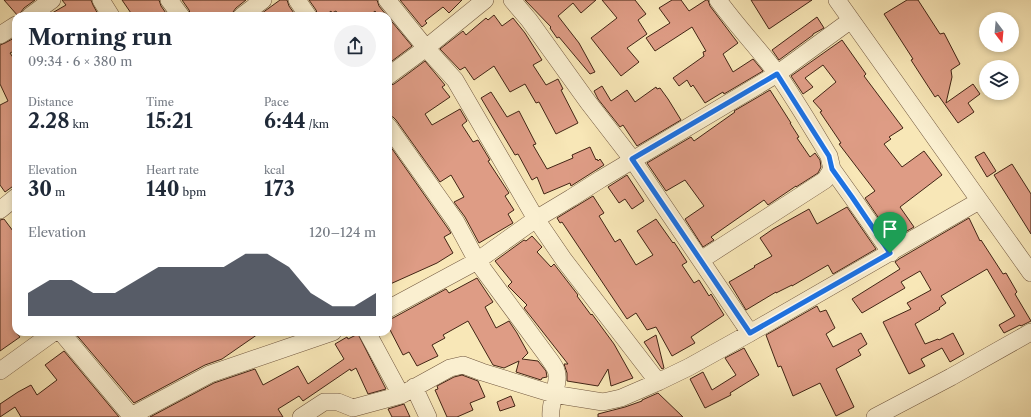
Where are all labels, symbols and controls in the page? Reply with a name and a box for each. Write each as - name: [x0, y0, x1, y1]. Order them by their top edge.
- north arrow: [979, 12, 1019, 52]
- map controls: [979, 12, 1019, 100]
- text: Morning run: [28, 24, 172, 51]
- button: share: [334, 25, 376, 67]
- text: 09:34 · 6 × 380 m: [28, 53, 132, 69]
- button: layers: [979, 60, 1019, 100]
- text: Distance: [28, 95, 74, 109]
- text: Time: [146, 95, 174, 109]
- text: Pace: [264, 95, 289, 109]
- text: 2.28: [28, 109, 69, 133]
- text: 15:21: [146, 109, 193, 133]
- text: 6:44: [264, 109, 306, 133]
- text: km: [69, 117, 89, 131]
- text: /km: [306, 117, 329, 131]
- text: Elevation: [28, 163, 77, 177]
- text: Heart rate: [146, 163, 199, 177]
- text: kcal: [264, 163, 285, 177]
- text: 30: [28, 177, 52, 201]
- text: 140: [146, 177, 180, 201]
- text: 173: [264, 177, 295, 201]
- text: m: [52, 185, 65, 199]
- text: bpm: [180, 185, 206, 199]
- pin: [873, 212, 907, 253]
- icon: arrive: [879, 218, 901, 240]
- text: Elevation: [28, 224, 86, 240]
- text: 120–124 m: [309, 224, 376, 240]

